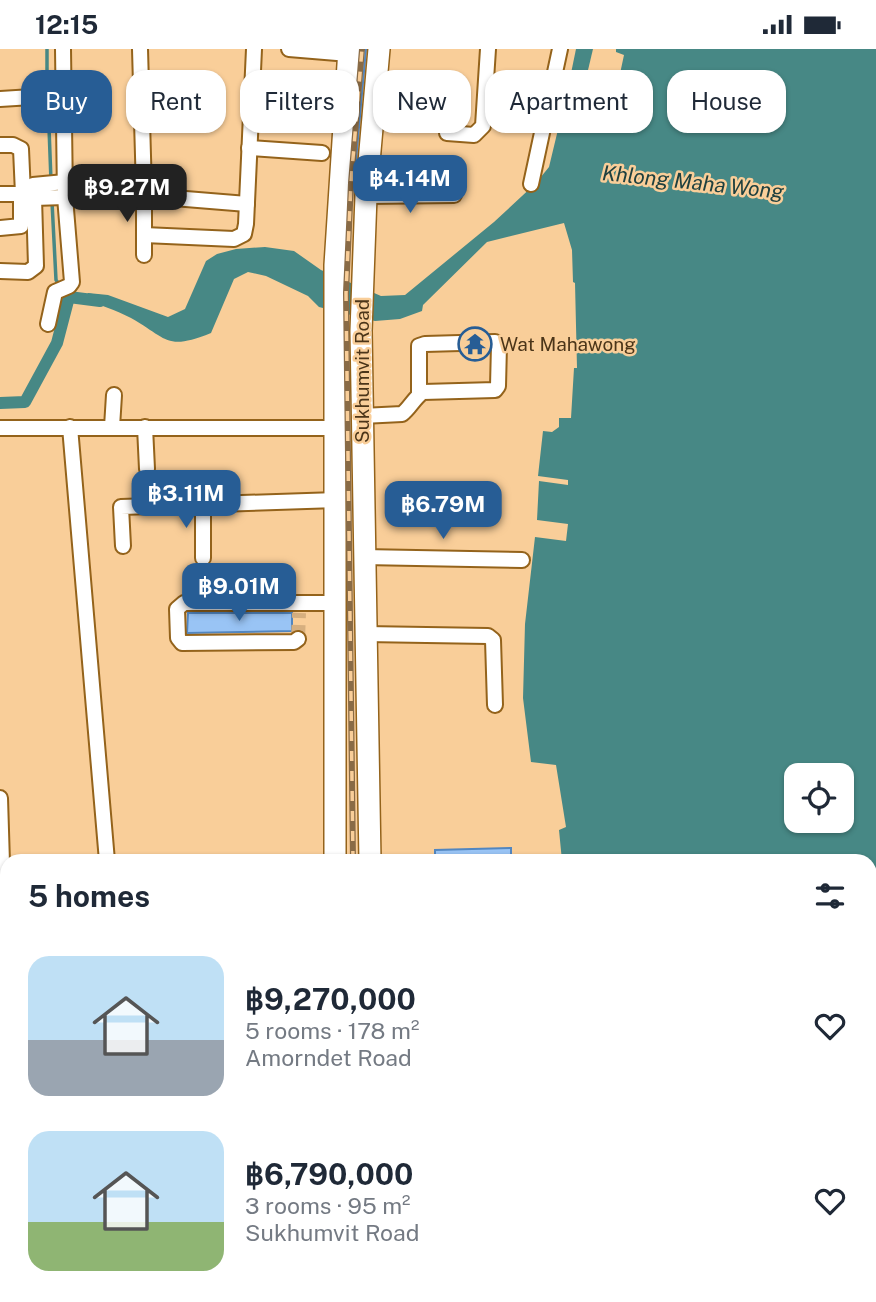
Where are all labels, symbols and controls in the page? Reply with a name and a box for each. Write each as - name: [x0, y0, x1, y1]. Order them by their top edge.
- text: 12:15: [35, 9, 98, 40]
- chip: Buy: [21, 70, 112, 133]
- chip: Rent: [126, 70, 226, 133]
- chip: Filters: [240, 70, 359, 133]
- chip: New: [373, 70, 471, 133]
- chip: Apartment: [485, 70, 653, 133]
- chip: House: [667, 70, 786, 133]
- pin: ฿4.14M: [353, 155, 467, 215]
- water label: Khlong Maha Wong: [601, 160, 786, 204]
- text: ฿4.14M: [369, 164, 451, 191]
- pin: ฿9.27M: [70, 165, 184, 224]
- text: ฿9.27M: [84, 173, 170, 200]
- street label: Sukhumvit Road: [351, 299, 373, 443]
- temple icon: Wat Mahawong: [456, 325, 494, 363]
- place label: Wat Mahawong: [500, 333, 636, 355]
- pin: ฿3.11M: [129, 470, 243, 530]
- text: ฿3.11M: [148, 479, 224, 506]
- pin: ฿6.79M: [386, 482, 500, 541]
- text: ฿6.79M: [401, 490, 485, 517]
- pin: ฿9.01M: [182, 563, 296, 623]
- text: ฿9.01M: [198, 572, 280, 599]
- map controls: [784, 763, 854, 833]
- button: locate: [784, 763, 854, 833]
- icon: filters: [811, 877, 849, 915]
- text: 5 homes: [28, 878, 150, 914]
- text: ฿9,270,000: [245, 981, 416, 1017]
- icon: home: [84, 984, 168, 1068]
- icon: heart: [811, 1007, 849, 1045]
- text: 5 rooms · 178 m²: [245, 1017, 419, 1044]
- text: Amorndet Road: [245, 1044, 412, 1071]
- text: ฿6,790,000: [245, 1156, 413, 1192]
- icon: home: [84, 1159, 168, 1243]
- icon: heart: [811, 1182, 849, 1220]
- text: 3 rooms · 95 m²: [245, 1192, 411, 1219]
- text: Sukhumvit Road: [245, 1219, 419, 1246]

